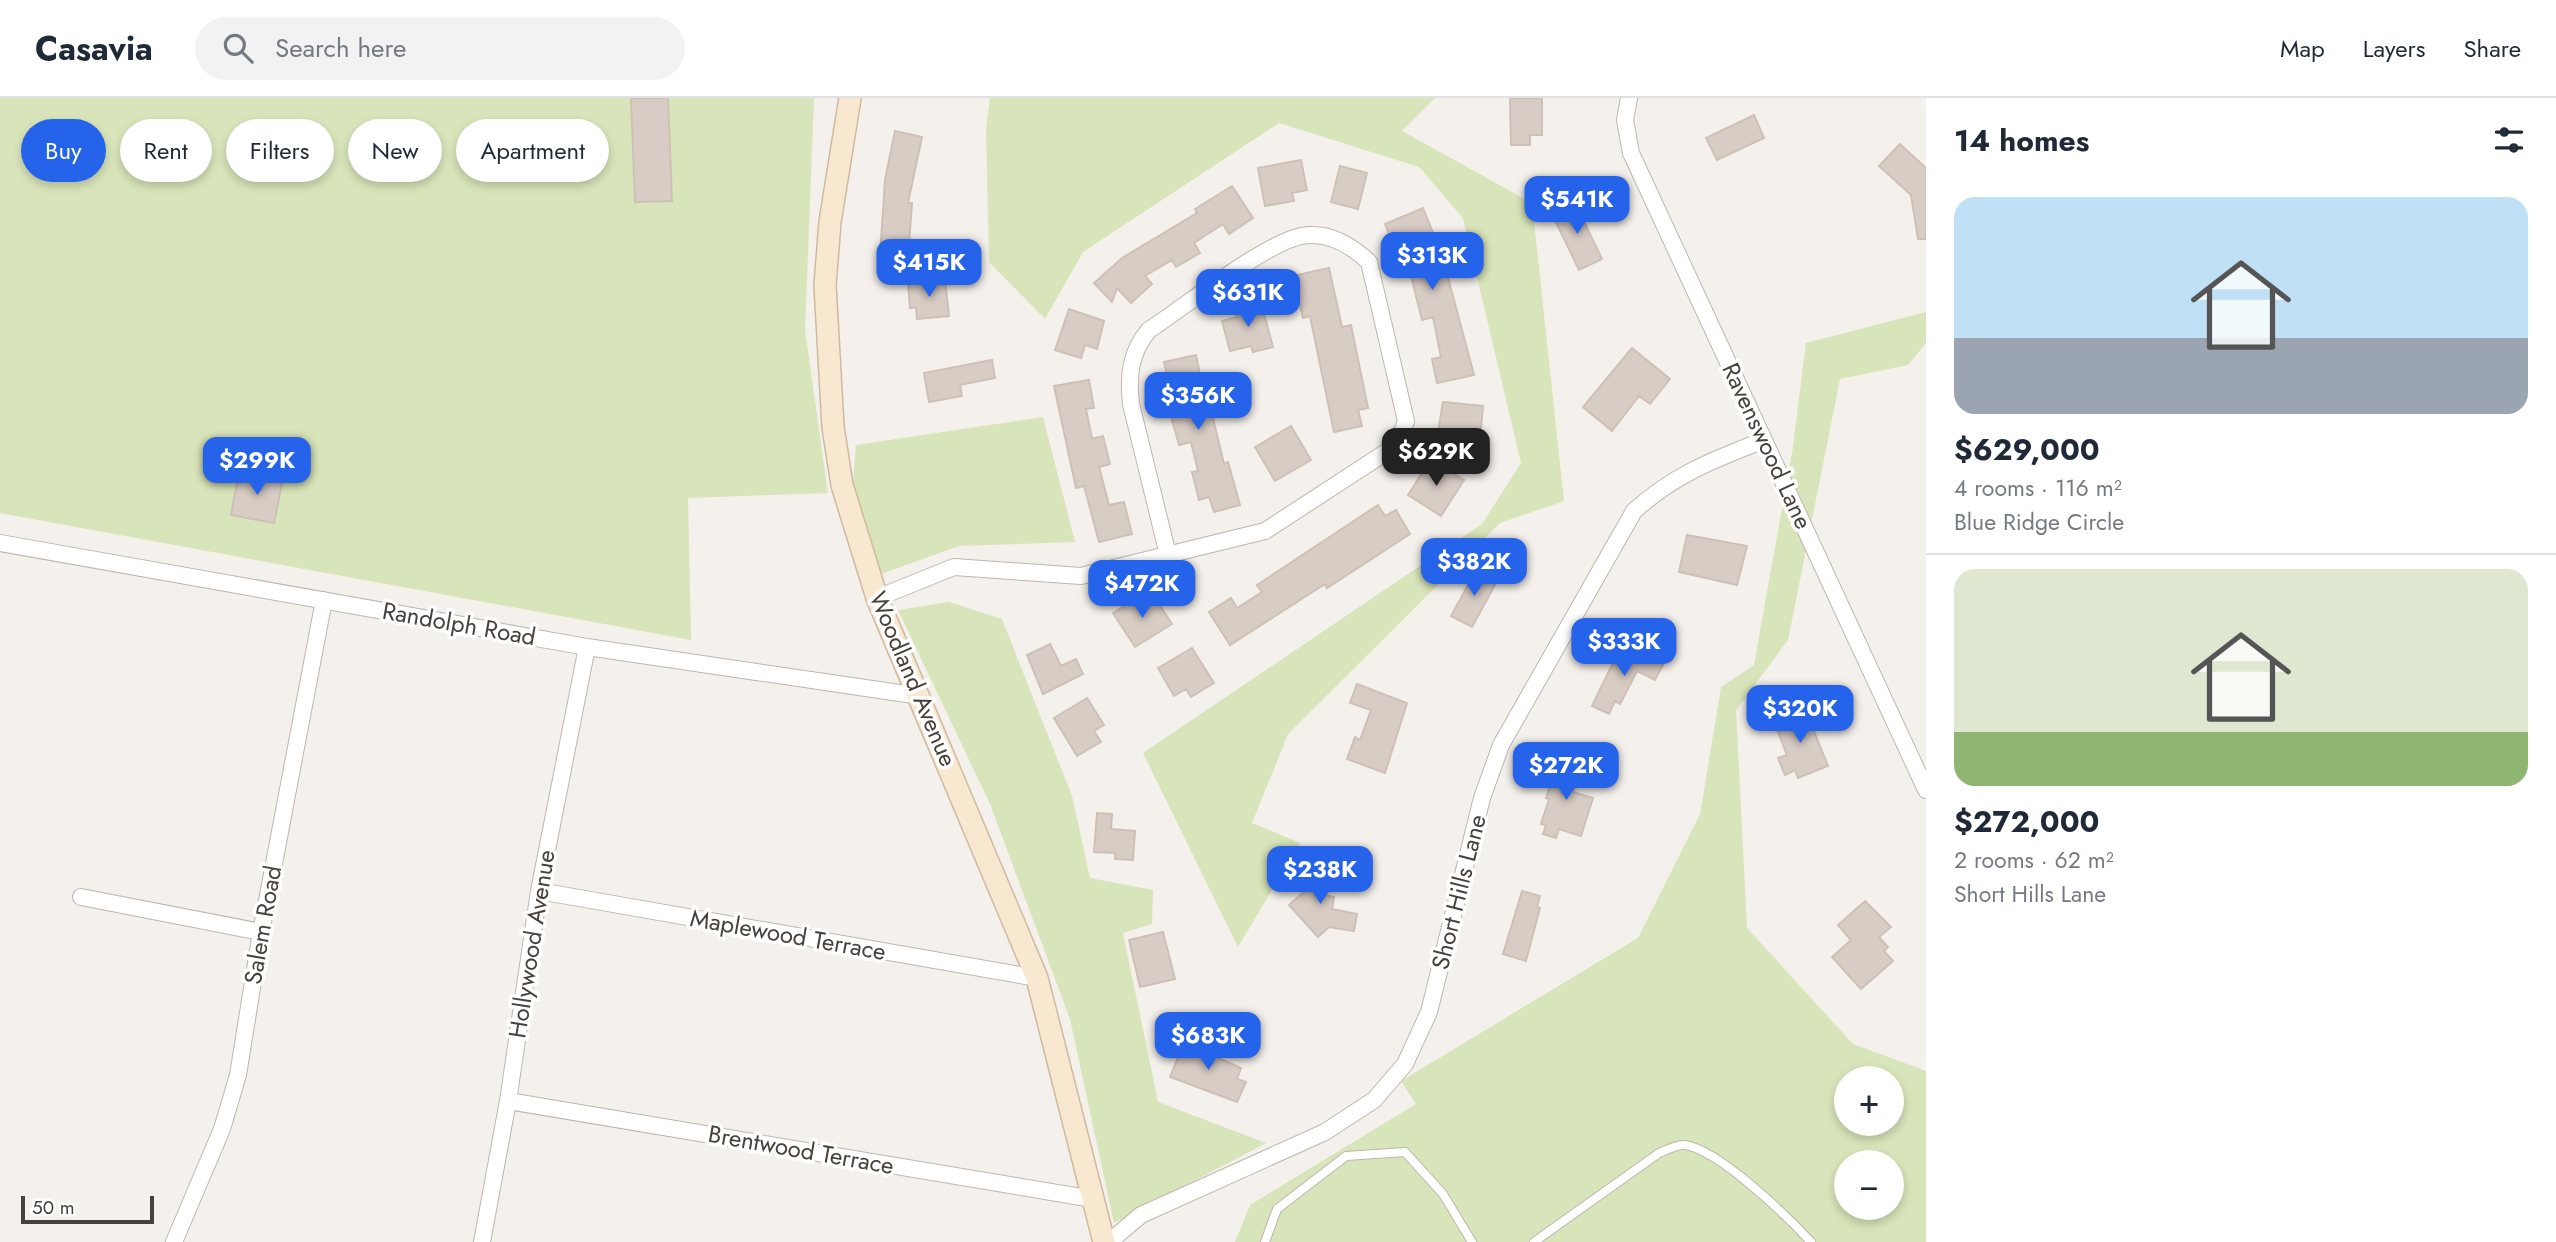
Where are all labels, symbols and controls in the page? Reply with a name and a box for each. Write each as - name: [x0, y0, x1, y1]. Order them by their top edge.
- search box: [195, 17, 685, 80]
- text: Casavia: [35, 25, 153, 72]
- icon: search: [219, 29, 257, 67]
- text: Search here: [275, 29, 406, 67]
- text: Map: [2280, 31, 2325, 66]
- text: Layers: [2363, 31, 2425, 66]
- text: Share: [2463, 31, 2521, 66]
- chip: Buy: [21, 119, 106, 182]
- chip: Rent: [120, 119, 212, 182]
- chip: Filters: [226, 119, 334, 182]
- chip: New: [348, 119, 442, 182]
- chip: Apartment: [456, 119, 609, 182]
- text: 14 homes: [1954, 119, 2089, 162]
- icon: filters: [2490, 121, 2528, 159]
- pin: $541K: [1528, 176, 1626, 236]
- text: $541K: [1541, 182, 1613, 216]
- pin: $313K: [1383, 232, 1481, 292]
- text: $313K: [1397, 238, 1467, 272]
- pin: $415K: [880, 240, 978, 299]
- icon: home: [2178, 242, 2304, 368]
- text: $415K: [893, 245, 965, 279]
- pin: $631K: [1199, 270, 1297, 329]
- text: $631K: [1212, 275, 1284, 309]
- street label: Ravenswood Lane: [1714, 357, 1821, 535]
- pin: $356K: [1149, 372, 1247, 432]
- text: $356K: [1161, 378, 1235, 412]
- pin: $629K: [1387, 428, 1485, 488]
- text: $629,000: [1954, 428, 2100, 471]
- text: $629K: [1398, 434, 1474, 468]
- pin: $299K: [208, 438, 306, 497]
- text: $299K: [219, 443, 295, 477]
- text: 4 rooms · 116 m²: [1954, 471, 2122, 505]
- text: Blue Ridge Circle: [1954, 505, 2124, 539]
- pin: $382K: [1425, 538, 1523, 598]
- text: $382K: [1437, 544, 1511, 578]
- pin: $472K: [1093, 560, 1191, 620]
- text: $472K: [1104, 566, 1180, 600]
- street label: Woodland Avenue: [861, 586, 966, 772]
- street label: Randolph Road: [380, 593, 539, 654]
- icon: home: [2178, 614, 2304, 740]
- pin: $333K: [1575, 618, 1673, 678]
- text: $333K: [1587, 624, 1661, 658]
- pin: $320K: [1751, 686, 1849, 745]
- text: $320K: [1763, 691, 1837, 725]
- pin: $272K: [1517, 742, 1615, 802]
- text: $272K: [1529, 748, 1603, 782]
- text: $272,000: [1954, 800, 2099, 843]
- street label: Short Hills Lane: [1422, 811, 1495, 973]
- text: 2 rooms · 62 m²: [1954, 843, 2114, 877]
- pin: $238K: [1271, 846, 1369, 906]
- street label: Hollywood Avenue: [499, 847, 564, 1041]
- text: $238K: [1283, 852, 1357, 886]
- street label: Salem Road: [235, 863, 290, 987]
- text: Short Hills Lane: [1954, 877, 2106, 911]
- street label: Maplewood Terrace: [687, 900, 889, 969]
- pin: $683K: [1159, 1012, 1257, 1072]
- text: $683K: [1171, 1018, 1245, 1052]
- map controls: [1834, 1066, 1904, 1220]
- button: +: [1834, 1066, 1904, 1136]
- street label: Brentwood Terrace: [705, 1116, 897, 1183]
- button: −: [1834, 1150, 1904, 1220]
- scale bar: [21, 1193, 154, 1225]
- text: 50 m: [32, 1194, 75, 1221]

